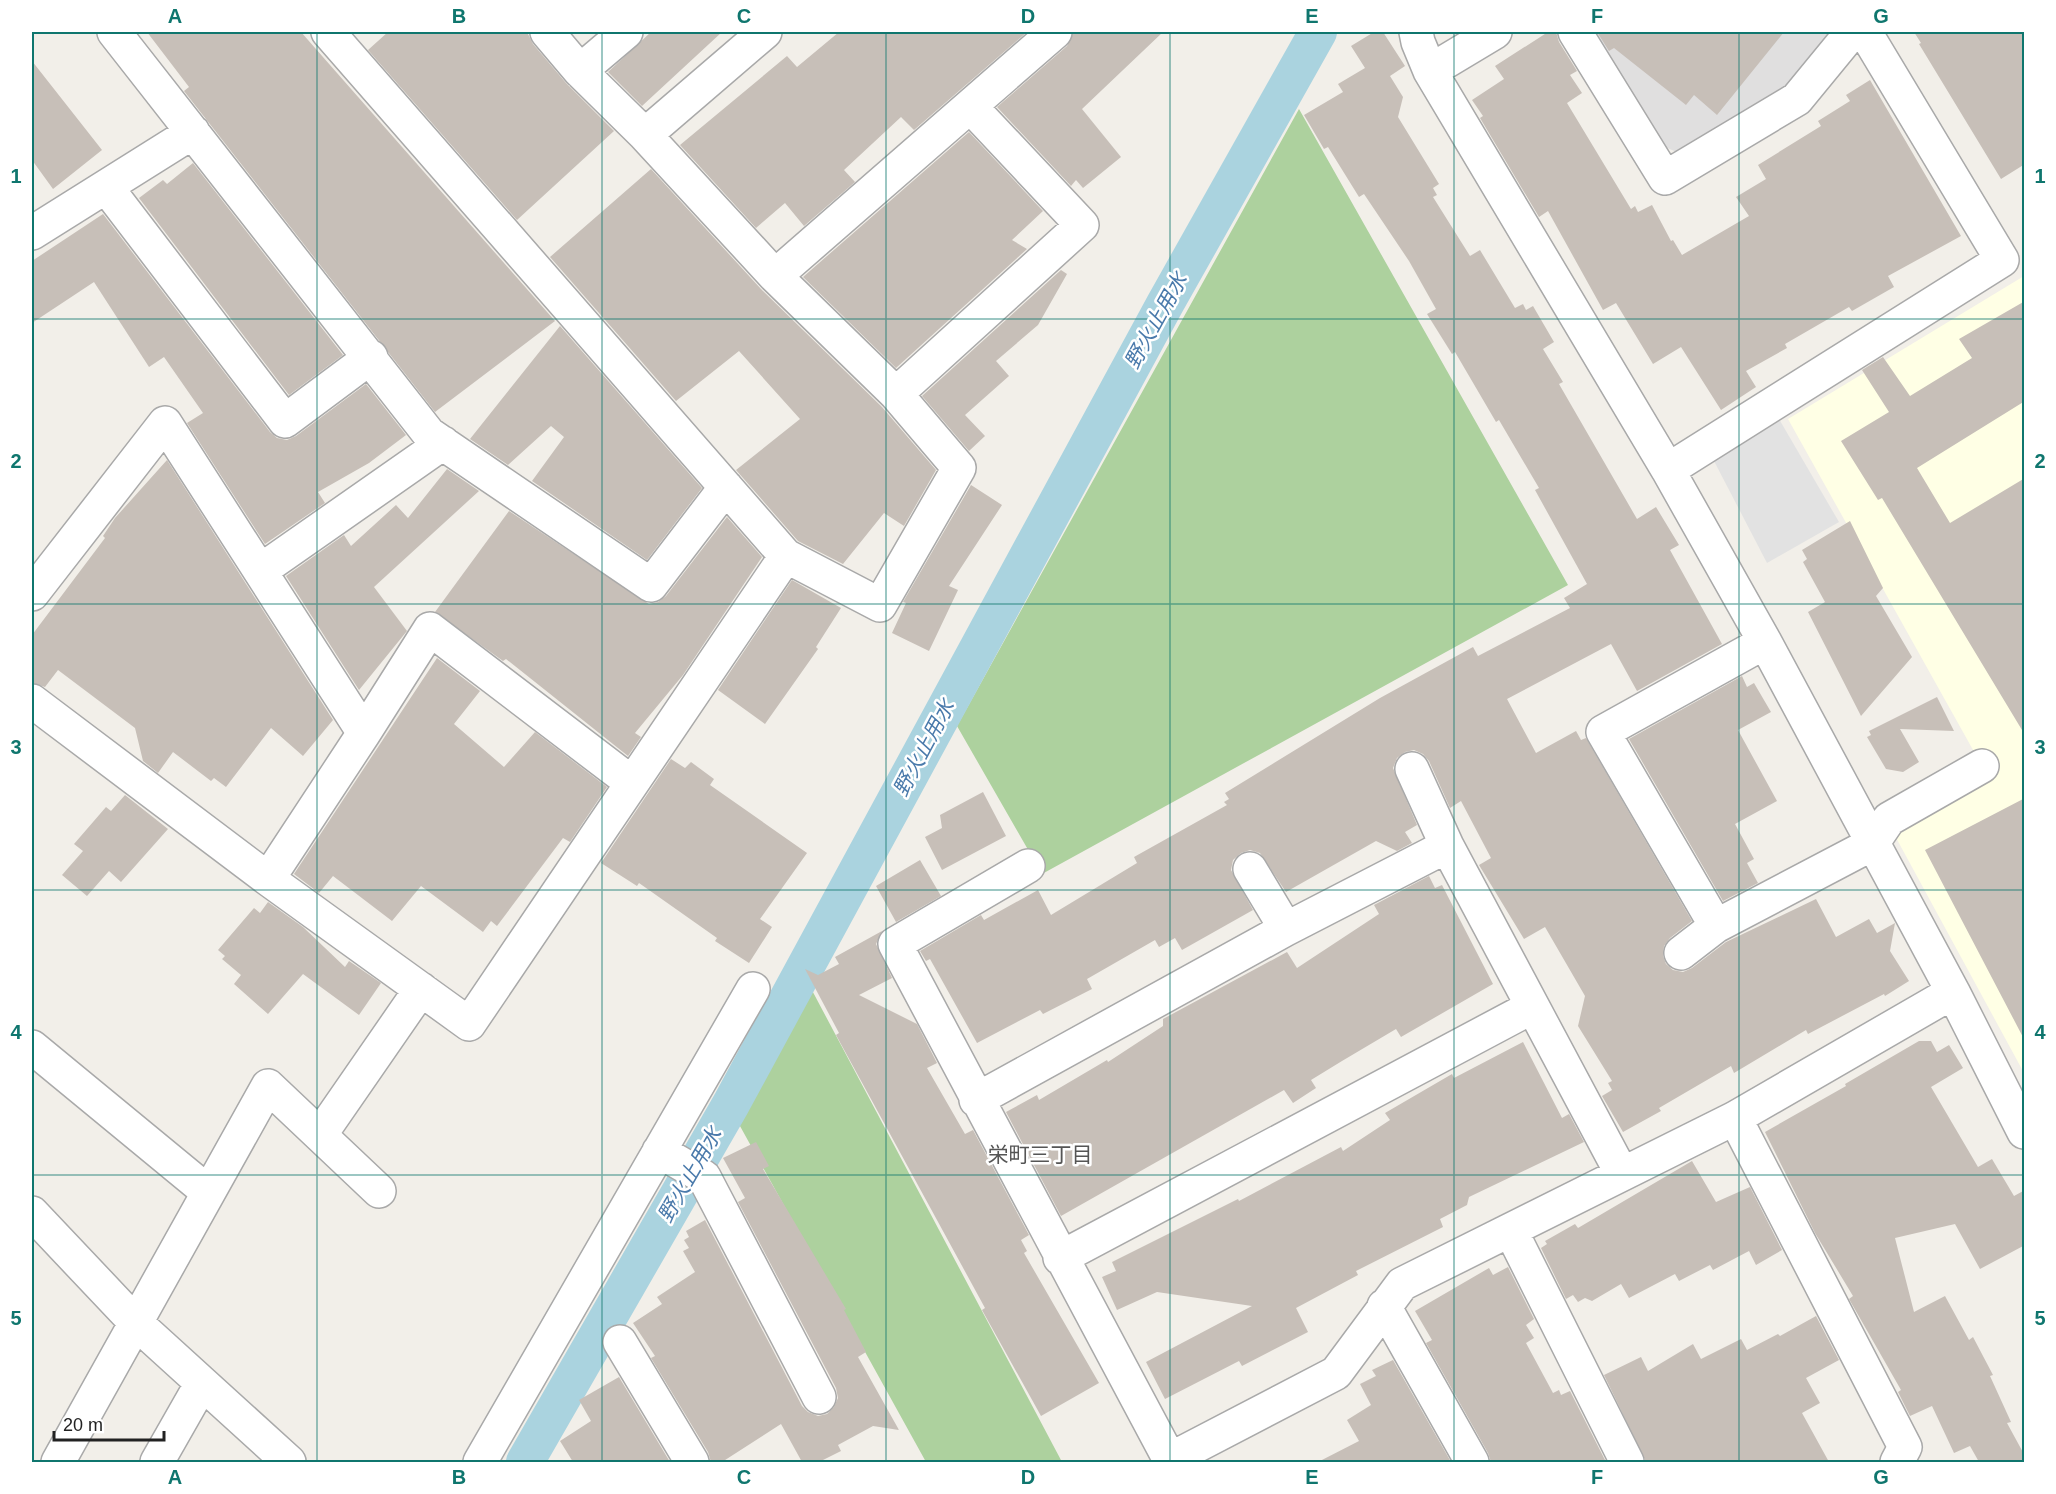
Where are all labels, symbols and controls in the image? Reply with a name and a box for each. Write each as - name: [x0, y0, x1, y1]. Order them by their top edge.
- text: A: [168, 5, 182, 27]
- text: B: [452, 5, 466, 27]
- text: C: [737, 5, 751, 27]
- text: D: [1021, 5, 1035, 27]
- text: E: [1305, 5, 1319, 27]
- text: F: [1591, 5, 1603, 27]
- text: G: [1873, 5, 1889, 27]
- text: 1: [10, 165, 22, 187]
- text: 1: [2034, 165, 2046, 187]
- water label: 野火止用水: [1120, 268, 1192, 372]
- text: 2: [10, 450, 22, 472]
- text: 2: [2034, 450, 2046, 472]
- water label: 野火止用水: [889, 694, 959, 800]
- text: 3: [10, 736, 22, 758]
- text: 3: [2034, 736, 2046, 758]
- text: 4: [10, 1021, 22, 1043]
- text: 4: [2034, 1021, 2046, 1043]
- water label: 野火止用水: [653, 1122, 727, 1226]
- district label: 栄町三丁目: [988, 1143, 1093, 1166]
- text: 5: [10, 1307, 22, 1329]
- text: 5: [2034, 1307, 2046, 1329]
- scale bar: [54, 1404, 164, 1442]
- text: 20 m: [63, 1415, 103, 1435]
- text: A: [168, 1466, 182, 1488]
- text: B: [452, 1466, 466, 1488]
- text: C: [737, 1466, 751, 1488]
- text: D: [1021, 1466, 1035, 1488]
- text: E: [1305, 1466, 1319, 1488]
- text: F: [1591, 1466, 1603, 1488]
- text: G: [1873, 1466, 1889, 1488]

